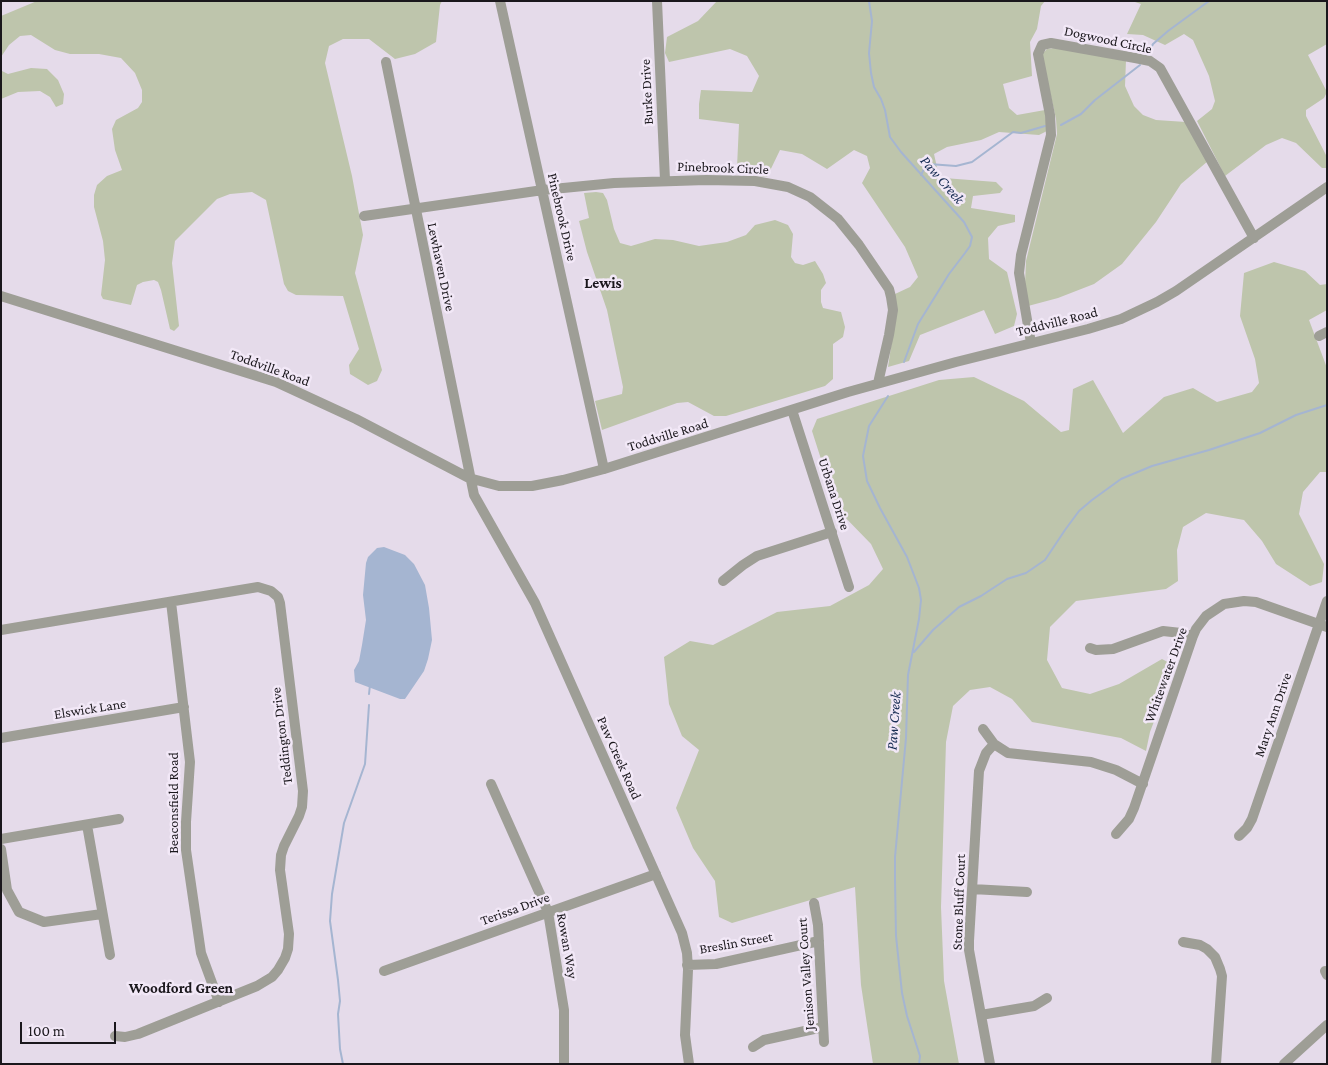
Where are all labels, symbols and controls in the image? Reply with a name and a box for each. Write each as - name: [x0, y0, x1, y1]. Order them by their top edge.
- street label: Dogwood Circle: [1063, 23, 1153, 57]
- street label: Burke Drive: [637, 59, 657, 125]
- water label: Paw Creek: [916, 152, 968, 208]
- street label: Pinebrook Circle: [677, 158, 769, 178]
- street label: Pinebrook Drive: [544, 171, 580, 263]
- street label: Lewhaven Drive: [423, 221, 459, 313]
- district label: Lewis: [584, 274, 622, 292]
- street label: Toddville Road: [1015, 304, 1099, 340]
- street label: Toddville Road: [228, 346, 312, 390]
- street label: Toddville Road: [626, 415, 710, 455]
- street label: Urbana Drive: [814, 456, 854, 532]
- street label: Whitewater Drive: [1141, 625, 1191, 725]
- street label: Mary Ann Drive: [1251, 671, 1295, 759]
- street label: Teddington Drive: [268, 686, 296, 786]
- water label: Paw Creek: [883, 691, 905, 751]
- street label: Elswick Lane: [53, 695, 127, 723]
- street label: Paw Creek Road: [593, 714, 645, 802]
- street label: Beaconsfield Road: [166, 752, 182, 854]
- street label: Stone Bluff Court: [949, 854, 969, 950]
- street label: Terissa Drive: [478, 889, 552, 929]
- street label: Rowan Way: [553, 912, 581, 980]
- street label: Jenison Valley Court: [794, 917, 818, 1031]
- street label: Breslin Street: [698, 928, 774, 958]
- district label: Woodford Green: [129, 979, 233, 997]
- scale bar: [22, 1012, 119, 1044]
- text: 100 m: [28, 1023, 65, 1039]

